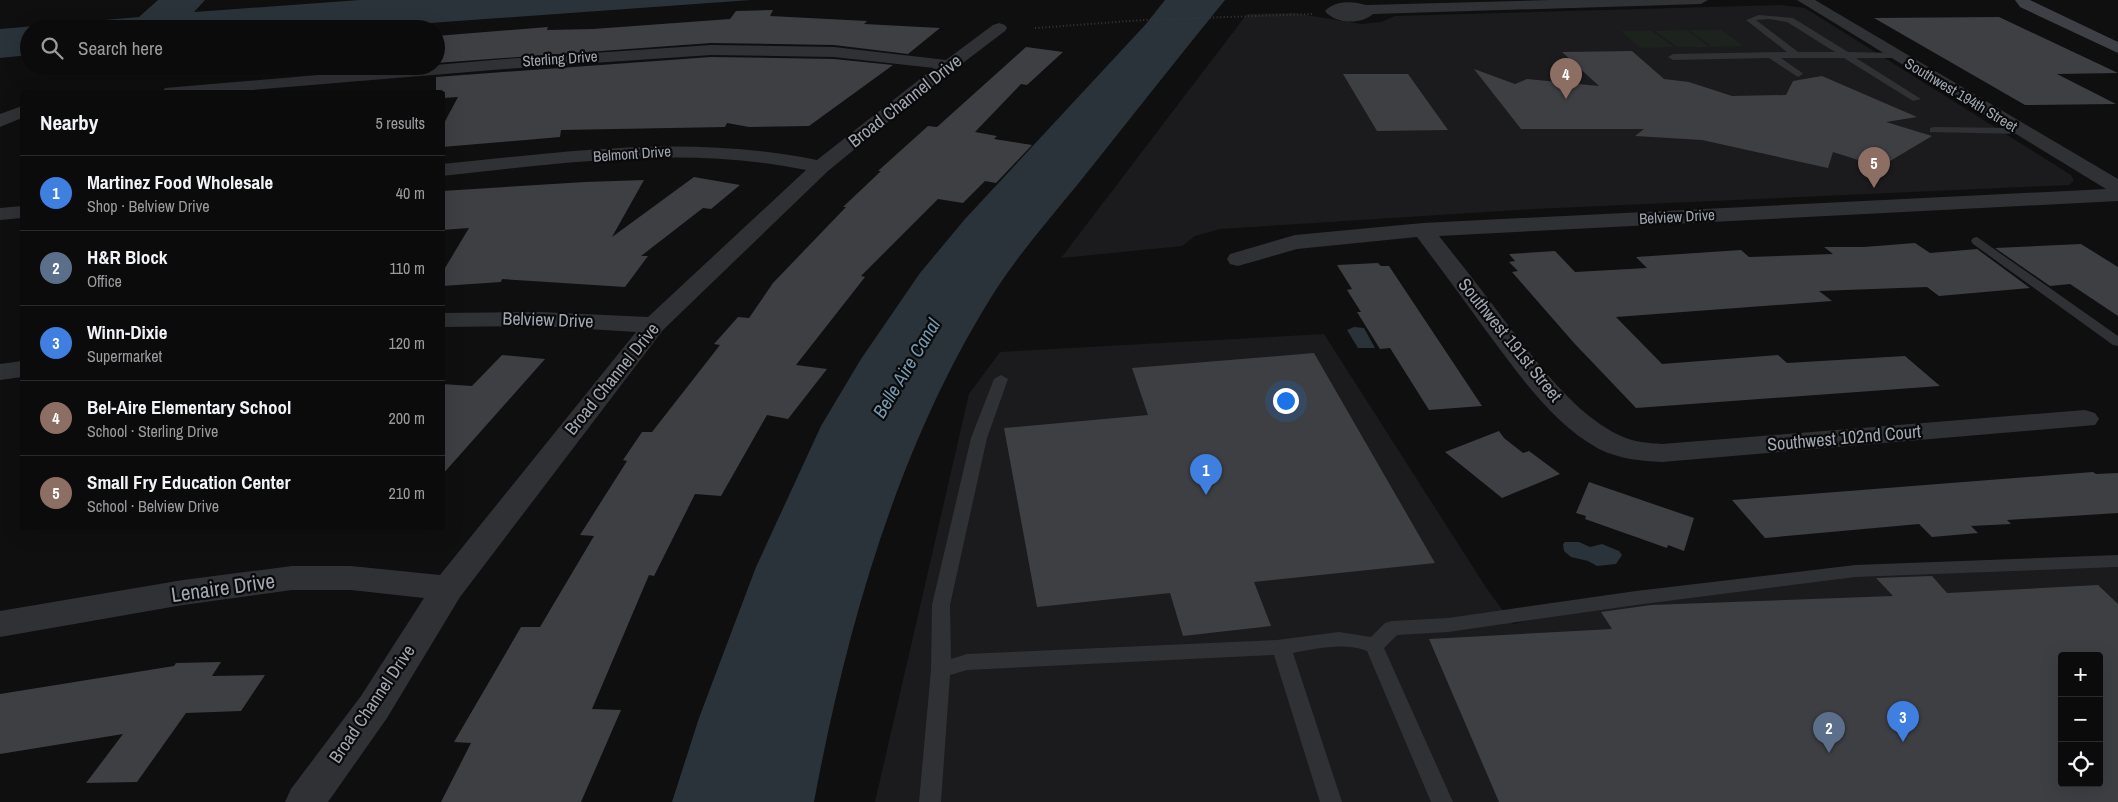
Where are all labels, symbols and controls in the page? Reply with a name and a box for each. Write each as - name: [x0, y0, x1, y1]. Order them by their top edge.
- search box: [20, 20, 445, 75]
- icon: search: [38, 34, 66, 62]
- text: Search here: [78, 35, 163, 61]
- street label: Sterling Drive: [522, 45, 598, 72]
- street label: Broad Channel Drive: [843, 48, 967, 153]
- street label: Southwest 194th Street: [1901, 53, 2022, 137]
- pin: 4: [1550, 58, 1582, 99]
- text: Nearby: [40, 108, 98, 137]
- text: 5 results: [375, 112, 425, 134]
- street label: Belmont Drive: [592, 140, 672, 167]
- pin: 5: [1858, 147, 1890, 188]
- text: Martinez Food Wholesale: [87, 169, 273, 195]
- text: 1: [52, 182, 60, 204]
- text: 40 m: [396, 182, 425, 204]
- text: Shop · Belview Drive: [87, 195, 210, 217]
- street label: Belview Drive: [1639, 204, 1716, 229]
- text: H&R Block: [87, 244, 168, 270]
- text: 2: [52, 257, 60, 279]
- text: 110 m: [389, 257, 425, 279]
- text: Office: [87, 270, 122, 292]
- street label: Southwest 191st Street: [1453, 273, 1568, 407]
- street label: Belview Drive: [502, 305, 594, 334]
- water label: Belle Aire Canal: [866, 313, 946, 422]
- street label: Broad Channel Drive: [559, 317, 665, 440]
- text: Winn-Dixie: [87, 319, 167, 345]
- text: 3: [52, 332, 60, 354]
- text: 120 m: [389, 332, 425, 354]
- text: Supermarket: [87, 345, 162, 367]
- your location: [1273, 388, 1299, 414]
- text: Bel-Aire Elementary School: [87, 394, 291, 420]
- text: 4: [52, 407, 60, 429]
- text: 200 m: [389, 407, 425, 429]
- street label: Southwest 102nd Court: [1766, 418, 1922, 457]
- text: School · Sterling Drive: [87, 420, 218, 442]
- pin: 1: [1190, 454, 1222, 495]
- text: Small Fry Education Center: [87, 469, 290, 495]
- text: 5: [52, 482, 60, 504]
- text: 210 m: [389, 482, 425, 504]
- text: School · Belview Drive: [87, 495, 219, 517]
- street label: Lenaire Drive: [169, 566, 277, 609]
- street label: Broad Channel Drive: [323, 640, 420, 768]
- map controls: [2058, 652, 2103, 787]
- button: +: [2058, 652, 2103, 697]
- button: −: [2058, 697, 2103, 742]
- pin: 3: [1887, 701, 1919, 742]
- pin: 2: [1813, 712, 1845, 753]
- button: locate: [2058, 742, 2103, 787]

